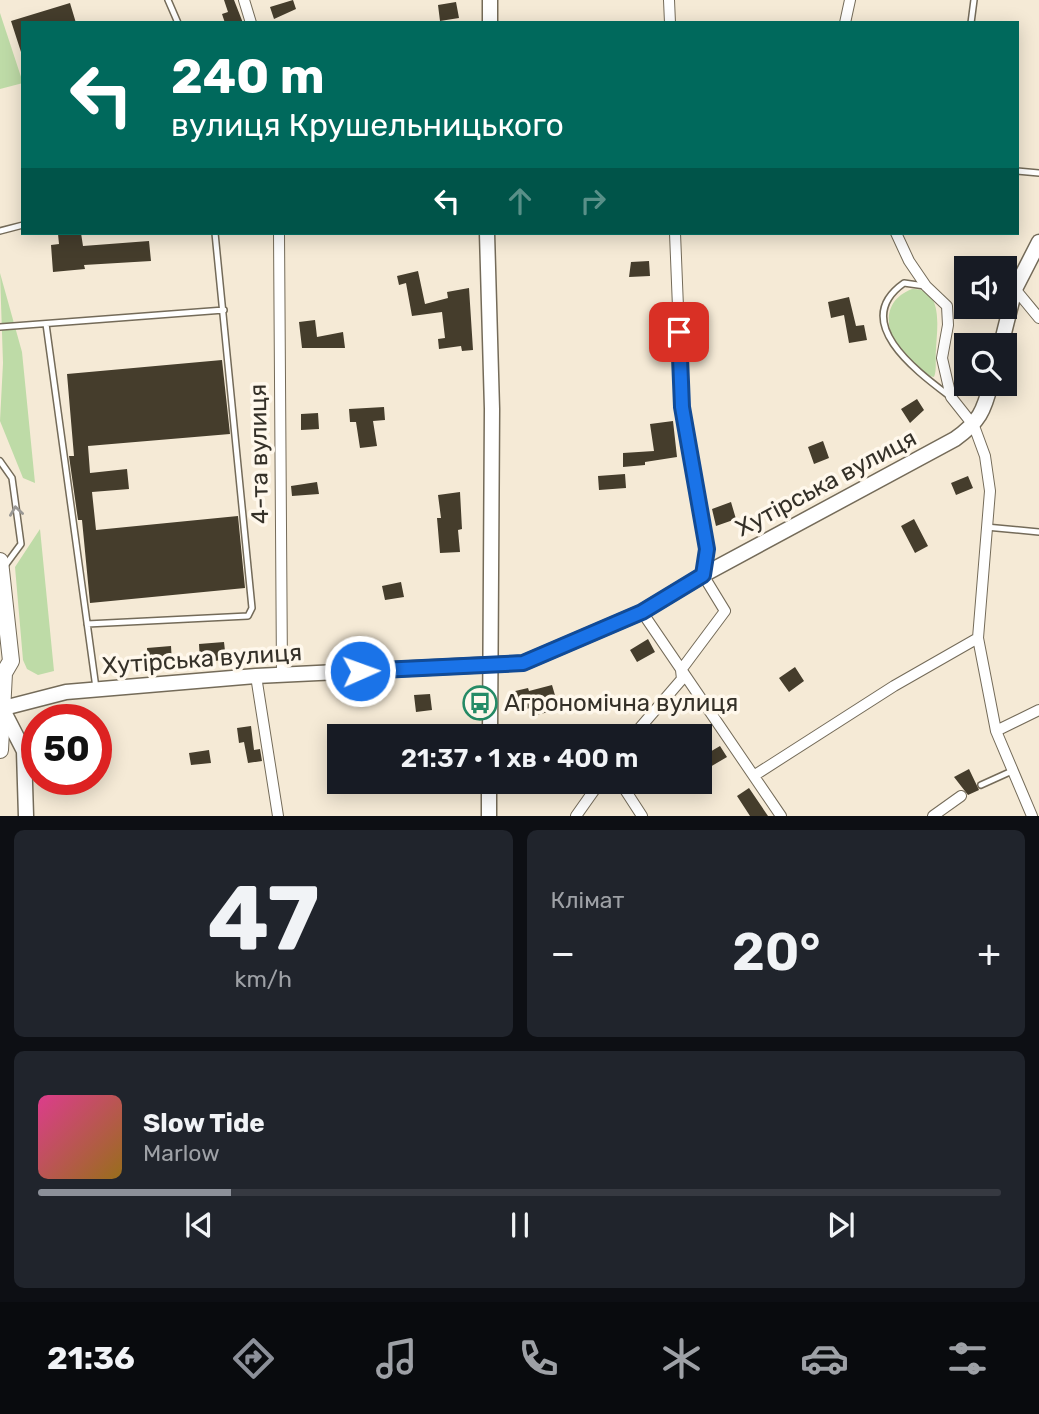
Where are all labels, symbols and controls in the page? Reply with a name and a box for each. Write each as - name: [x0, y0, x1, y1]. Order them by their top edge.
- text: 240 m: [171, 47, 325, 105]
- icon: left: [56, 49, 147, 140]
- text: вулиця Крушельницького: [171, 106, 564, 144]
- icon: left: [428, 182, 466, 220]
- icon: ahead: [501, 182, 539, 220]
- icon: right: [574, 182, 612, 220]
- map controls: [954, 256, 1017, 396]
- button: sound: [954, 256, 1017, 319]
- pin: [649, 302, 709, 362]
- icon: arrive: [660, 313, 698, 351]
- button: search: [954, 333, 1017, 396]
- street label: 4-та вулиця: [244, 384, 274, 524]
- street label: Хутірська вулиця: [731, 424, 921, 542]
- one-way arrow: [9, 505, 24, 517]
- position arrow: [323, 634, 397, 708]
- street label: Хутірська вулиця: [101, 638, 303, 680]
- bus stop icon: Агрономічна вулиця: [461, 684, 499, 722]
- place label: Агрономічна вулиця: [504, 689, 738, 717]
- speed limit sign: 50: [21, 704, 112, 795]
- text: 21:37 · 1 хв · 400 m: [401, 743, 638, 774]
- text: 47: [207, 865, 319, 973]
- text: Клімат: [551, 886, 624, 914]
- text: 20°: [732, 921, 821, 983]
- text: −: [551, 930, 575, 976]
- text: +: [977, 930, 1001, 976]
- text: km/h: [235, 965, 292, 993]
- text: Slow Tide: [143, 1108, 265, 1139]
- text: Marlow: [143, 1139, 220, 1167]
- icon: previous: [180, 1206, 218, 1244]
- icon: pause: [501, 1206, 539, 1244]
- icon: next: [822, 1206, 860, 1244]
- icon: directions: [229, 1334, 278, 1383]
- icon: music: [372, 1334, 421, 1383]
- icon: phone: [514, 1334, 563, 1383]
- icon: climate: [657, 1334, 706, 1383]
- icon: car: [800, 1334, 849, 1383]
- icon: filters: [943, 1334, 992, 1383]
- text: 21:36: [47, 1339, 135, 1377]

